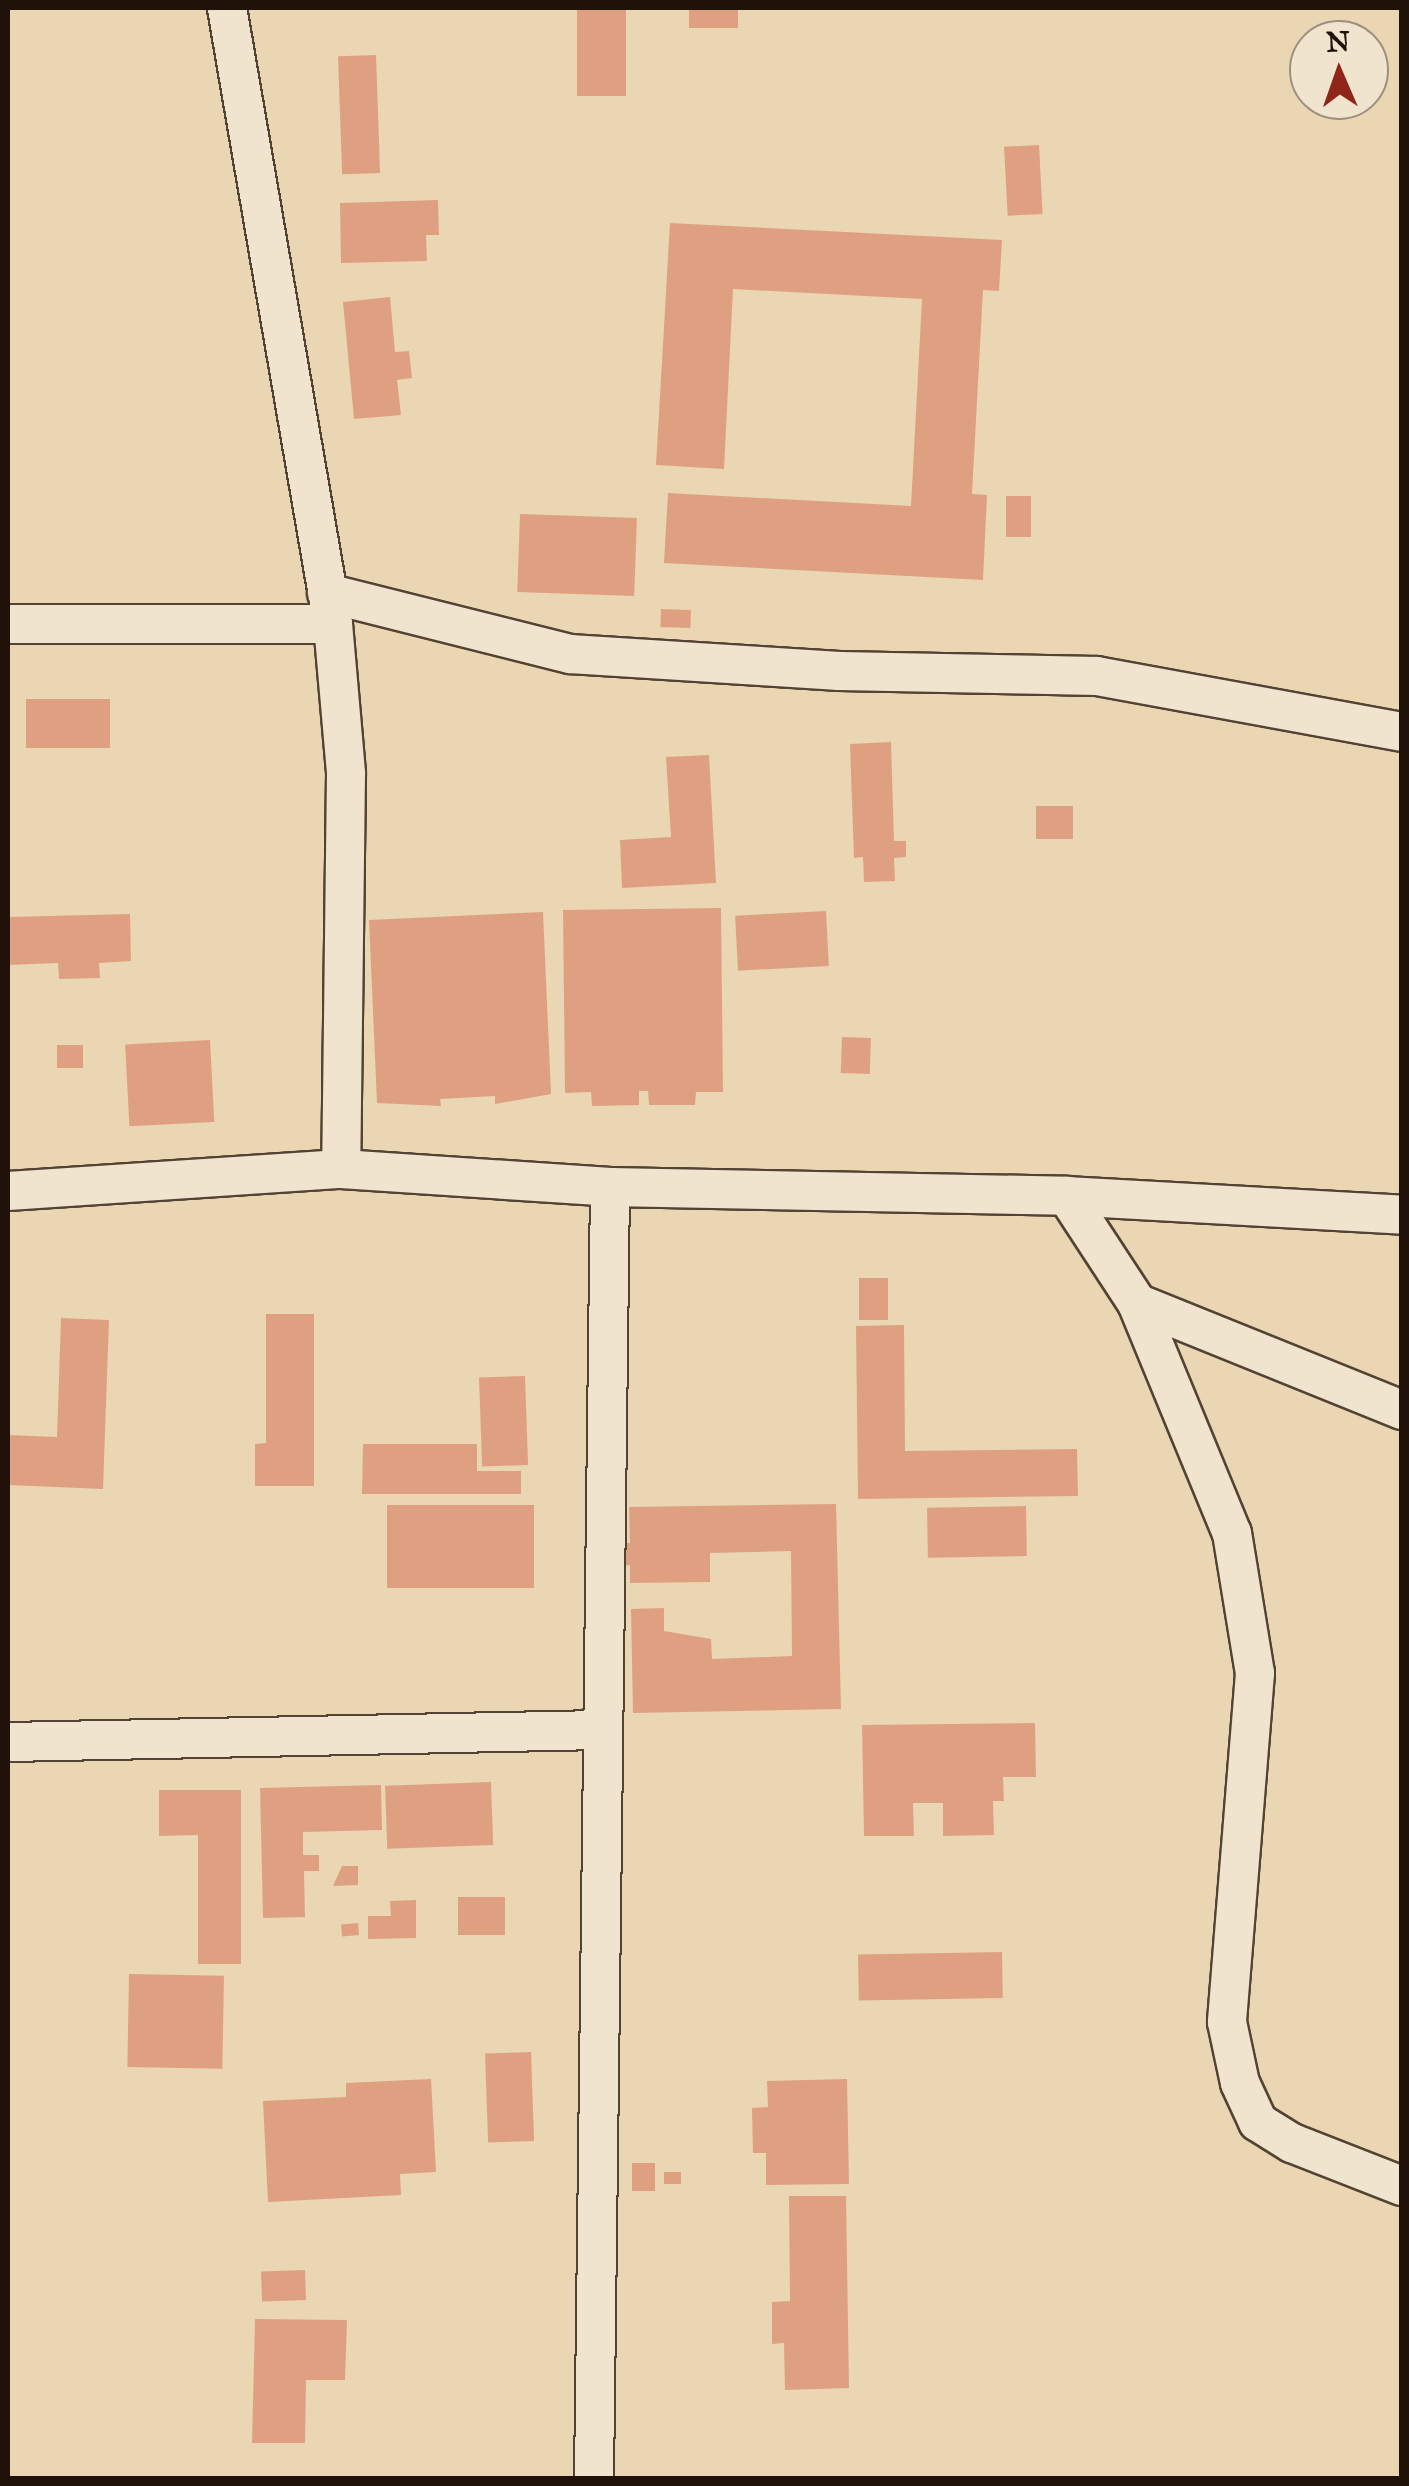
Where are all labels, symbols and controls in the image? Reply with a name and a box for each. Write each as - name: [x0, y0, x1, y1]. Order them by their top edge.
- north arrow: [1289, 20, 1389, 120]
- text: N: [1326, 24, 1350, 59]

